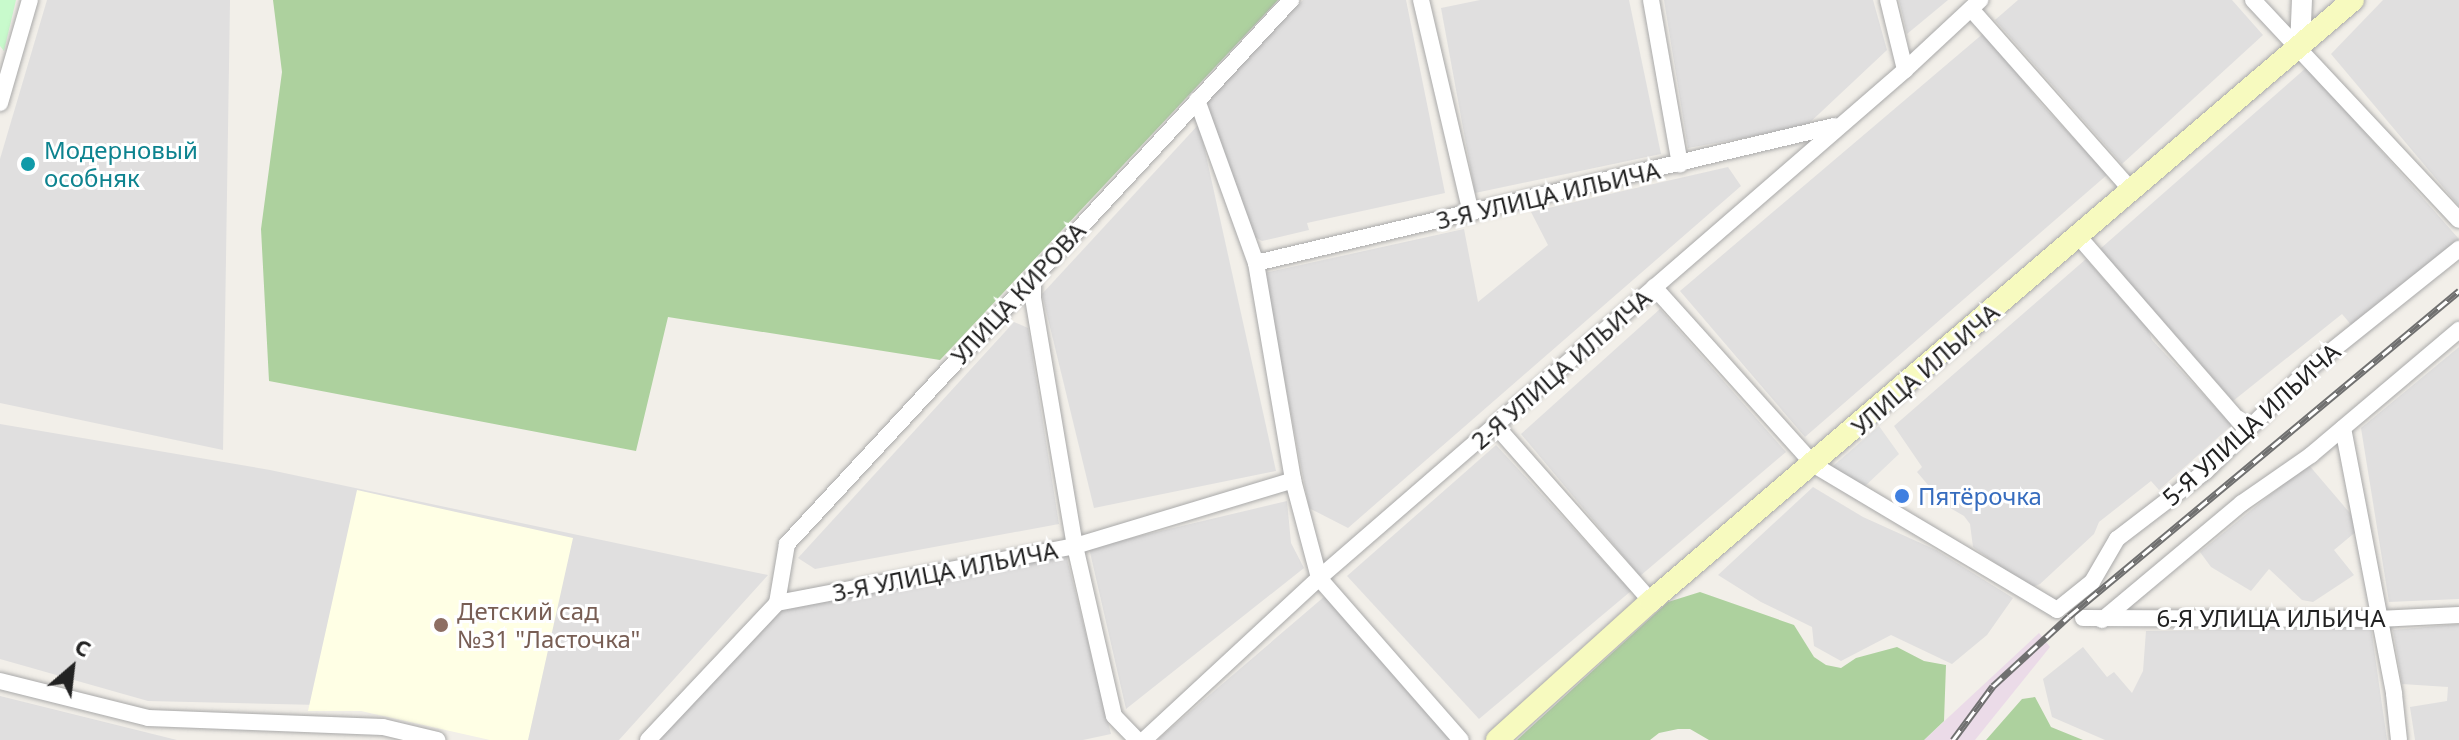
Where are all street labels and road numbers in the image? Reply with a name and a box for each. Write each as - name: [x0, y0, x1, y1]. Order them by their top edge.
- street label: 3-Я УЛИЦА ИЛЬИЧА: [1433, 155, 1663, 235]
- street label: УЛИЦА КИРОВА: [945, 216, 1091, 370]
- street label: 2-Я УЛИЦА ИЛЬИЧА: [1465, 283, 1657, 455]
- street label: УЛИЦА ИЛЬИЧА: [1845, 297, 2005, 441]
- street label: 5-Я УЛИЦА ИЛЬИЧА: [2156, 337, 2346, 511]
- street label: 3-Я УЛИЦА ИЛЬИЧА: [830, 535, 1060, 607]
- street label: 6-Я УЛИЦА ИЛЬИЧА: [2157, 604, 2385, 632]

